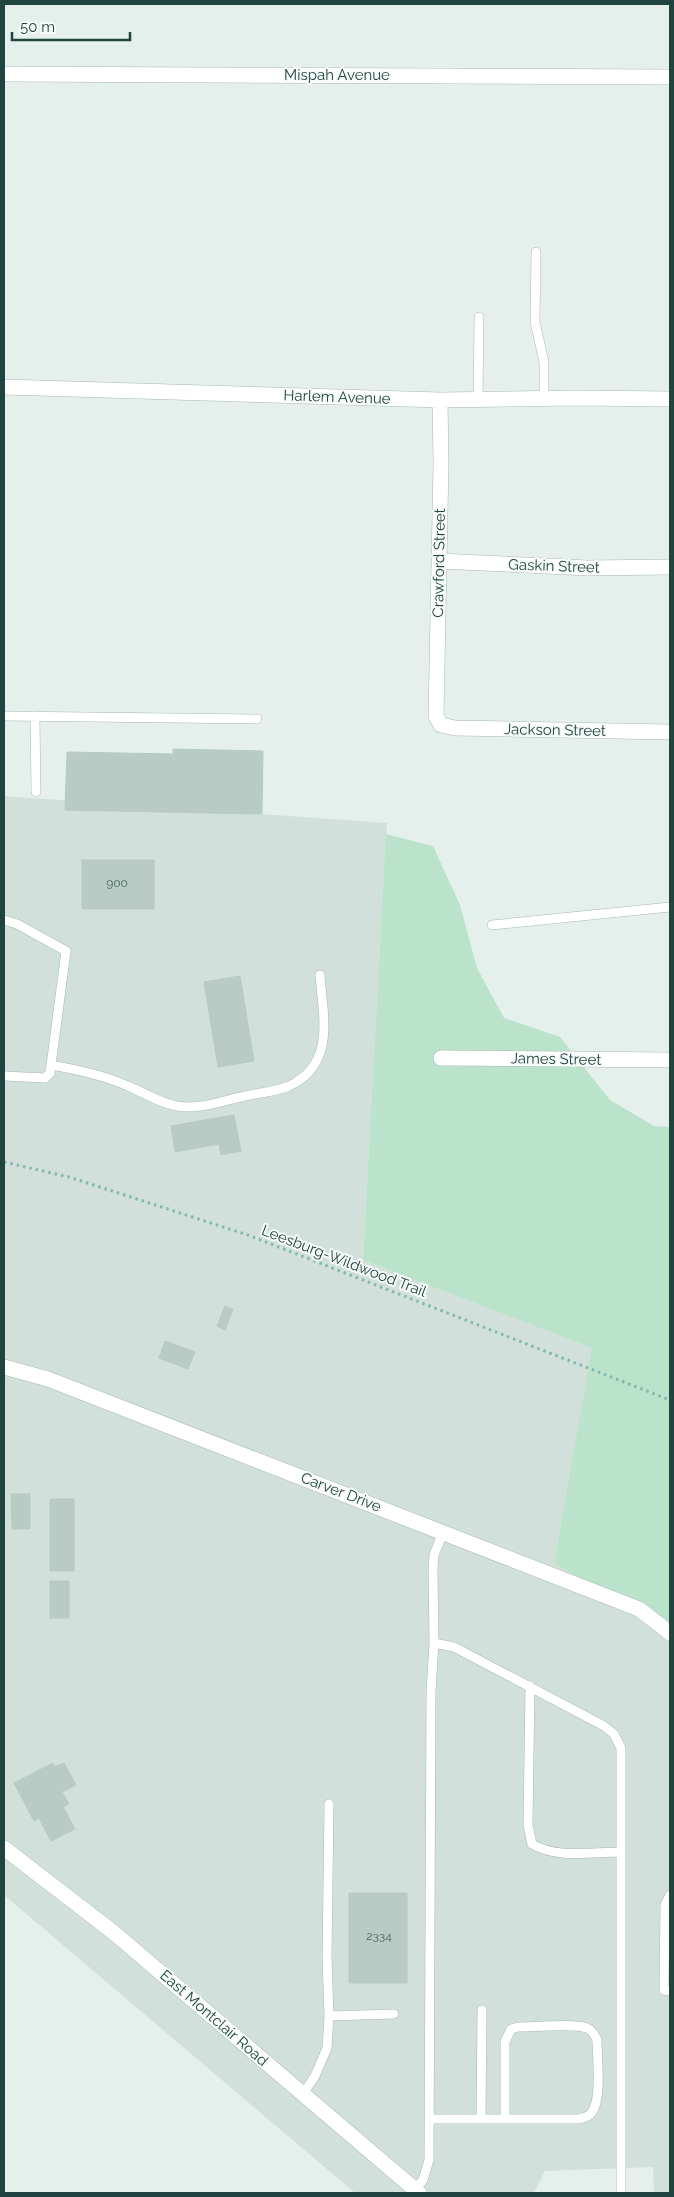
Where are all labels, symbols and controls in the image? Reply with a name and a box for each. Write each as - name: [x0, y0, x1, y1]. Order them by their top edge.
- scale bar: [12, 10, 130, 42]
- text: 50 m: [20, 18, 55, 36]
- street label: Mispah Avenue: [284, 66, 390, 84]
- street label: Harlem Avenue: [283, 386, 391, 408]
- street label: Crawford Street: [429, 508, 449, 618]
- street label: Gaskin Street: [508, 555, 600, 577]
- street label: Jackson Street: [504, 720, 606, 740]
- house number: 900: [106, 876, 128, 890]
- street label: James Street: [511, 1049, 601, 1069]
- street label: Leesburg-Wildwood Trail: [259, 1221, 430, 1301]
- street label: Carver Drive: [298, 1468, 384, 1516]
- house number: 2334: [366, 1929, 392, 1943]
- street label: East Montclair Road: [156, 1966, 272, 2070]

